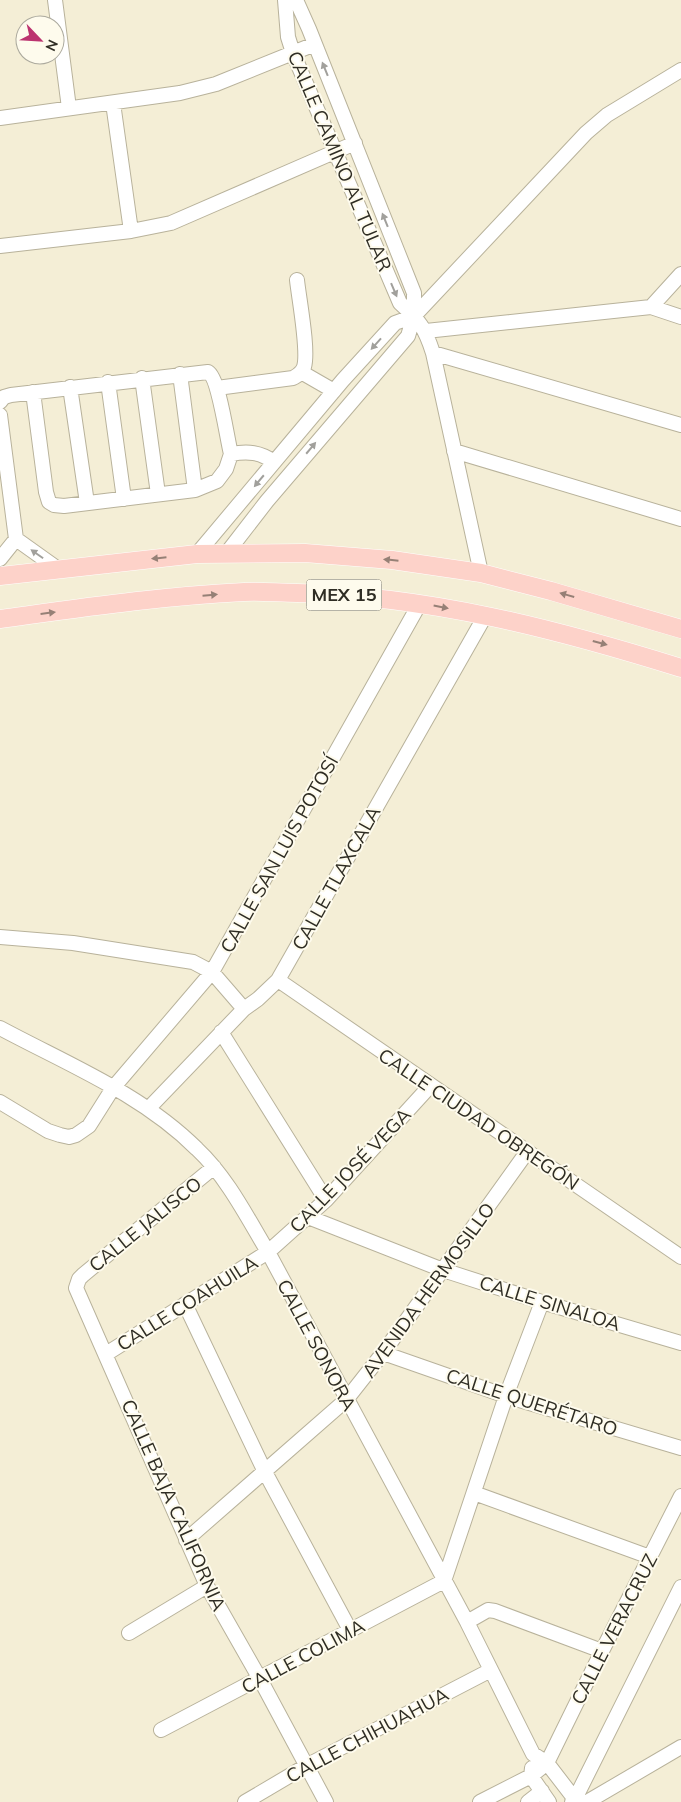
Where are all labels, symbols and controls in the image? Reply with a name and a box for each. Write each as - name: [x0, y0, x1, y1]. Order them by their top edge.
- north arrow: [15, 15, 65, 65]
- text: N: [41, 37, 62, 54]
- street label: CALLE CAMINO AL TULAR: [283, 47, 397, 275]
- one-way arrow: [321, 61, 329, 76]
- one-way arrow: [381, 212, 389, 227]
- one-way arrow: [391, 282, 399, 297]
- one-way arrow: [370, 338, 382, 350]
- one-way arrow: [306, 442, 317, 455]
- one-way arrow: [253, 474, 264, 487]
- one-way arrow: [30, 549, 43, 559]
- one-way arrow: [150, 554, 166, 562]
- one-way arrow: [382, 556, 398, 564]
- road number: MEX 15: [306, 580, 382, 610]
- one-way arrow: [202, 591, 218, 599]
- one-way arrow: [559, 591, 574, 599]
- one-way arrow: [434, 603, 449, 611]
- one-way arrow: [41, 609, 57, 617]
- one-way arrow: [592, 640, 607, 648]
- street label: CALLE SAN LUIS POTOSÍ: [215, 750, 344, 957]
- street label: CALLE TLAXCALA: [286, 802, 386, 954]
- street label: CALLE CIUDAD OBREGÓN: [374, 1043, 584, 1195]
- street label: CALLE JOSÉ VEGA: [284, 1102, 416, 1238]
- street label: CALLE JALISCO: [84, 1171, 206, 1277]
- street label: AVENIDA HERMOSILLO: [356, 1198, 500, 1382]
- street label: CALLE COAHUILA: [112, 1250, 262, 1356]
- street label: CALLE SINALOA: [476, 1270, 624, 1336]
- street label: CALLE SONORA: [272, 1275, 362, 1415]
- street label: CALLE QUERÉTARO: [443, 1363, 621, 1441]
- street label: CALLE BAJA CALIFORNIA: [116, 1396, 232, 1614]
- street label: CALLE VERACRUZ: [566, 1550, 662, 1708]
- street label: CALLE COLIMA: [237, 1613, 369, 1699]
- street label: CALLE CHIHUAHUA: [282, 1682, 452, 1788]

